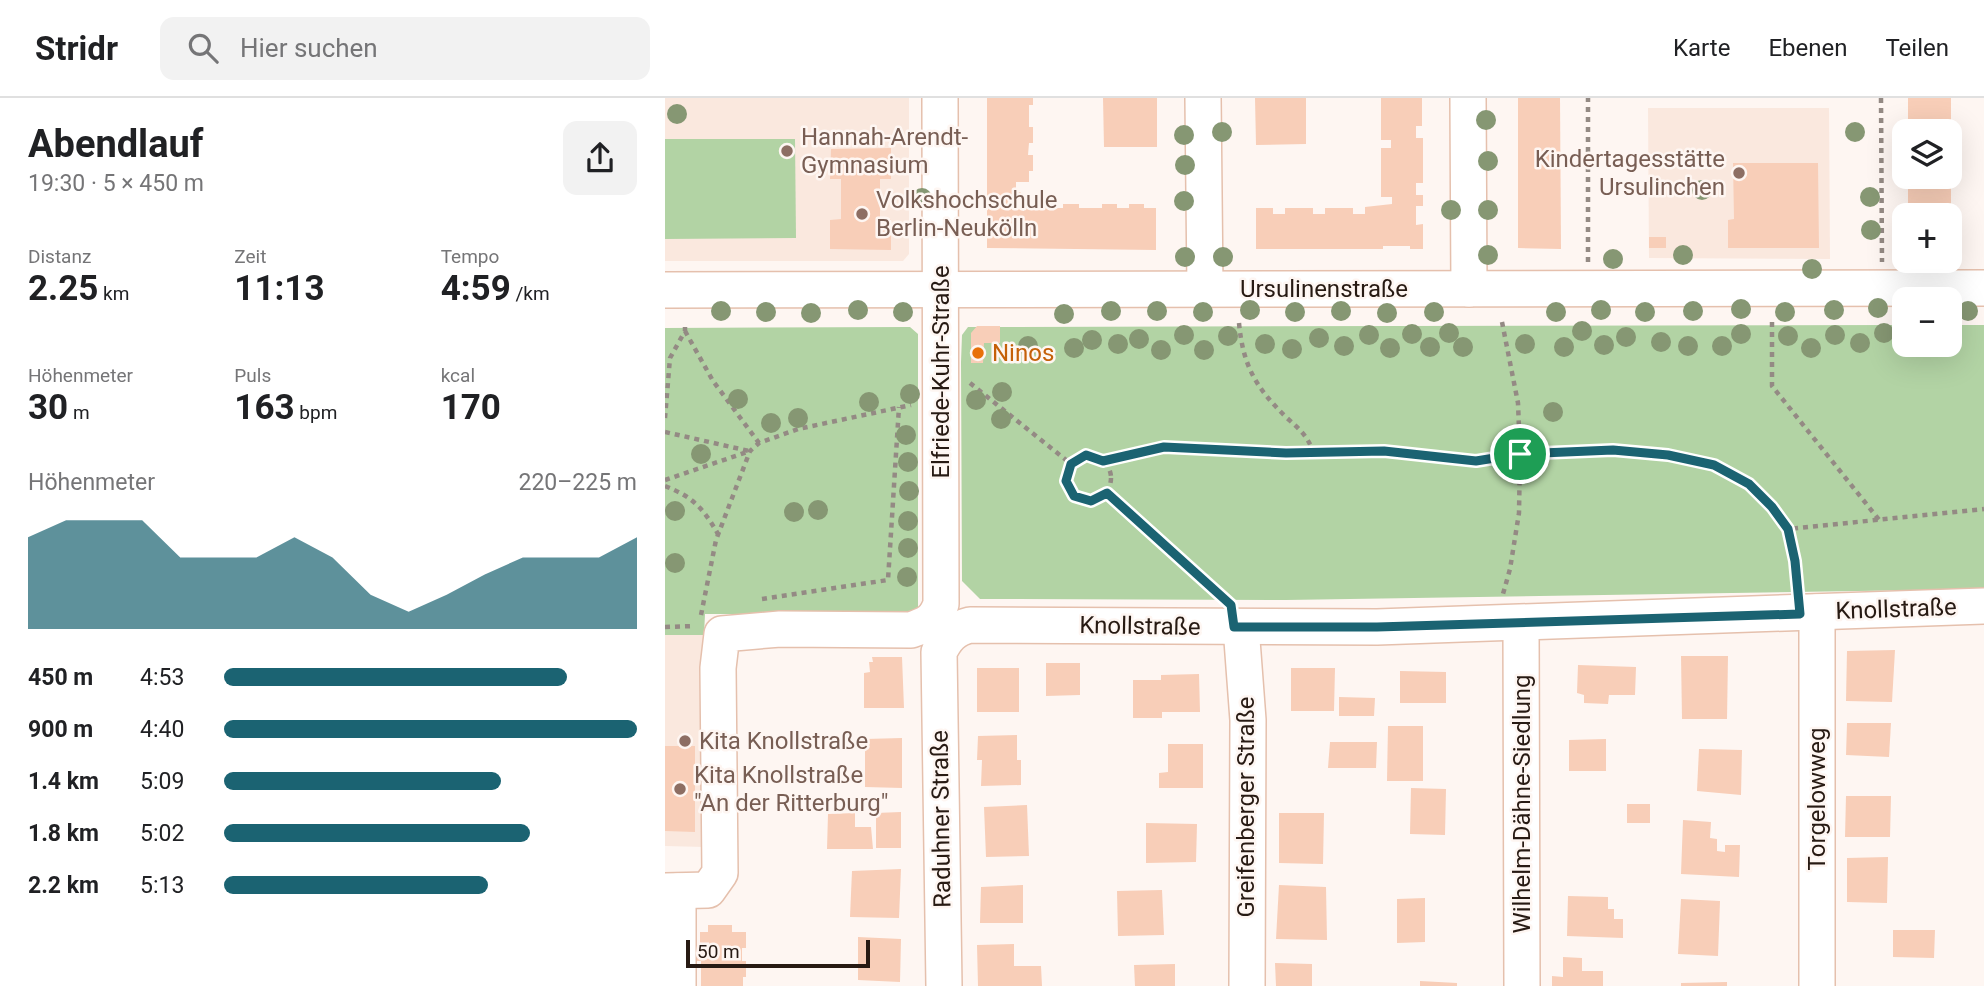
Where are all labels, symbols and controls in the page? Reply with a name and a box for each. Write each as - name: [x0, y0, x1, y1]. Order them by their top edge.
- search box: [160, 17, 650, 80]
- text: Stridr: [35, 29, 118, 68]
- icon: search: [184, 29, 222, 67]
- text: Hier suchen: [240, 33, 378, 63]
- text: Karte: [1673, 34, 1730, 62]
- text: Ebenen: [1768, 34, 1847, 62]
- text: Teilen: [1885, 34, 1949, 62]
- map controls: [1892, 119, 1962, 357]
- button: layers: [1892, 119, 1962, 189]
- button: share: [563, 121, 637, 195]
- text: Abendlauf: [28, 122, 203, 166]
- place label: Hannah-Arendt- Gymnasium: [801, 123, 969, 179]
- marker: Hannah-Arendt- Gymnasium: [779, 143, 795, 159]
- place label: Kindertagesstätte Ursulinchen: [1535, 145, 1725, 201]
- marker: Kindertagesstätte Ursulinchen: [1731, 165, 1747, 181]
- text: 19:30 · 5 × 450 m: [28, 170, 204, 197]
- place label: Volkshochschule Berlin-Neukölln: [876, 186, 1057, 242]
- button: +: [1892, 203, 1962, 273]
- marker: Volkshochschule Berlin-Neukölln: [854, 206, 870, 222]
- text: Distanz: [28, 245, 91, 268]
- text: Zeit: [234, 245, 266, 268]
- text: Tempo: [441, 245, 499, 268]
- street label: Elfriede-Kuhr-Straße: [927, 265, 955, 479]
- text: 2.25: [28, 268, 98, 309]
- text: 11:13: [234, 268, 325, 309]
- text: 4:59: [441, 268, 511, 309]
- street label: Ursulinenstraße: [1240, 275, 1408, 303]
- text: km: [98, 282, 129, 305]
- text: /km: [511, 282, 550, 305]
- button: −: [1892, 287, 1962, 357]
- place label: Ninos: [992, 339, 1054, 367]
- marker: Ninos: [970, 345, 986, 361]
- text: Höhenmeter: [28, 364, 133, 387]
- text: Puls: [234, 364, 271, 387]
- text: kcal: [441, 364, 475, 387]
- text: 30: [28, 387, 68, 428]
- text: 163: [234, 387, 295, 428]
- text: 170: [441, 387, 501, 428]
- text: m: [68, 401, 90, 424]
- text: bpm: [295, 401, 337, 424]
- pin: [1490, 424, 1550, 484]
- icon: arrive: [1501, 435, 1539, 473]
- text: Höhenmeter: [28, 469, 155, 496]
- text: 220–225 m: [518, 469, 637, 496]
- street label: Knollstraße: [1835, 593, 1957, 625]
- street label: Knollstraße: [1079, 611, 1201, 641]
- text: 450 m: [28, 664, 93, 691]
- text: 4:53: [140, 664, 184, 691]
- street label: Wilhelm-Dähne-Siedlung: [1508, 674, 1536, 934]
- street label: Greifenberger Straße: [1232, 696, 1260, 918]
- text: 900 m: [28, 716, 93, 743]
- text: 4:40: [140, 716, 184, 743]
- place label: Kita Knollstraße: [699, 727, 868, 755]
- street label: Torgelowweg: [1803, 728, 1831, 870]
- street label: Raduhner Straße: [925, 730, 957, 908]
- marker: Kita Knollstraße: [677, 733, 693, 749]
- place label: Kita Knollstraße "An der Ritterburg": [694, 761, 888, 817]
- text: 1.4 km: [28, 768, 99, 795]
- text: 5:09: [140, 768, 184, 795]
- marker: Kita Knollstraße "An der Ritterburg": [672, 781, 688, 797]
- text: 1.8 km: [28, 820, 99, 847]
- text: 5:02: [140, 820, 184, 847]
- text: 2.2 km: [28, 872, 99, 899]
- text: 5:13: [140, 872, 184, 899]
- scale bar: [686, 937, 870, 969]
- text: 50 m: [697, 940, 740, 963]

